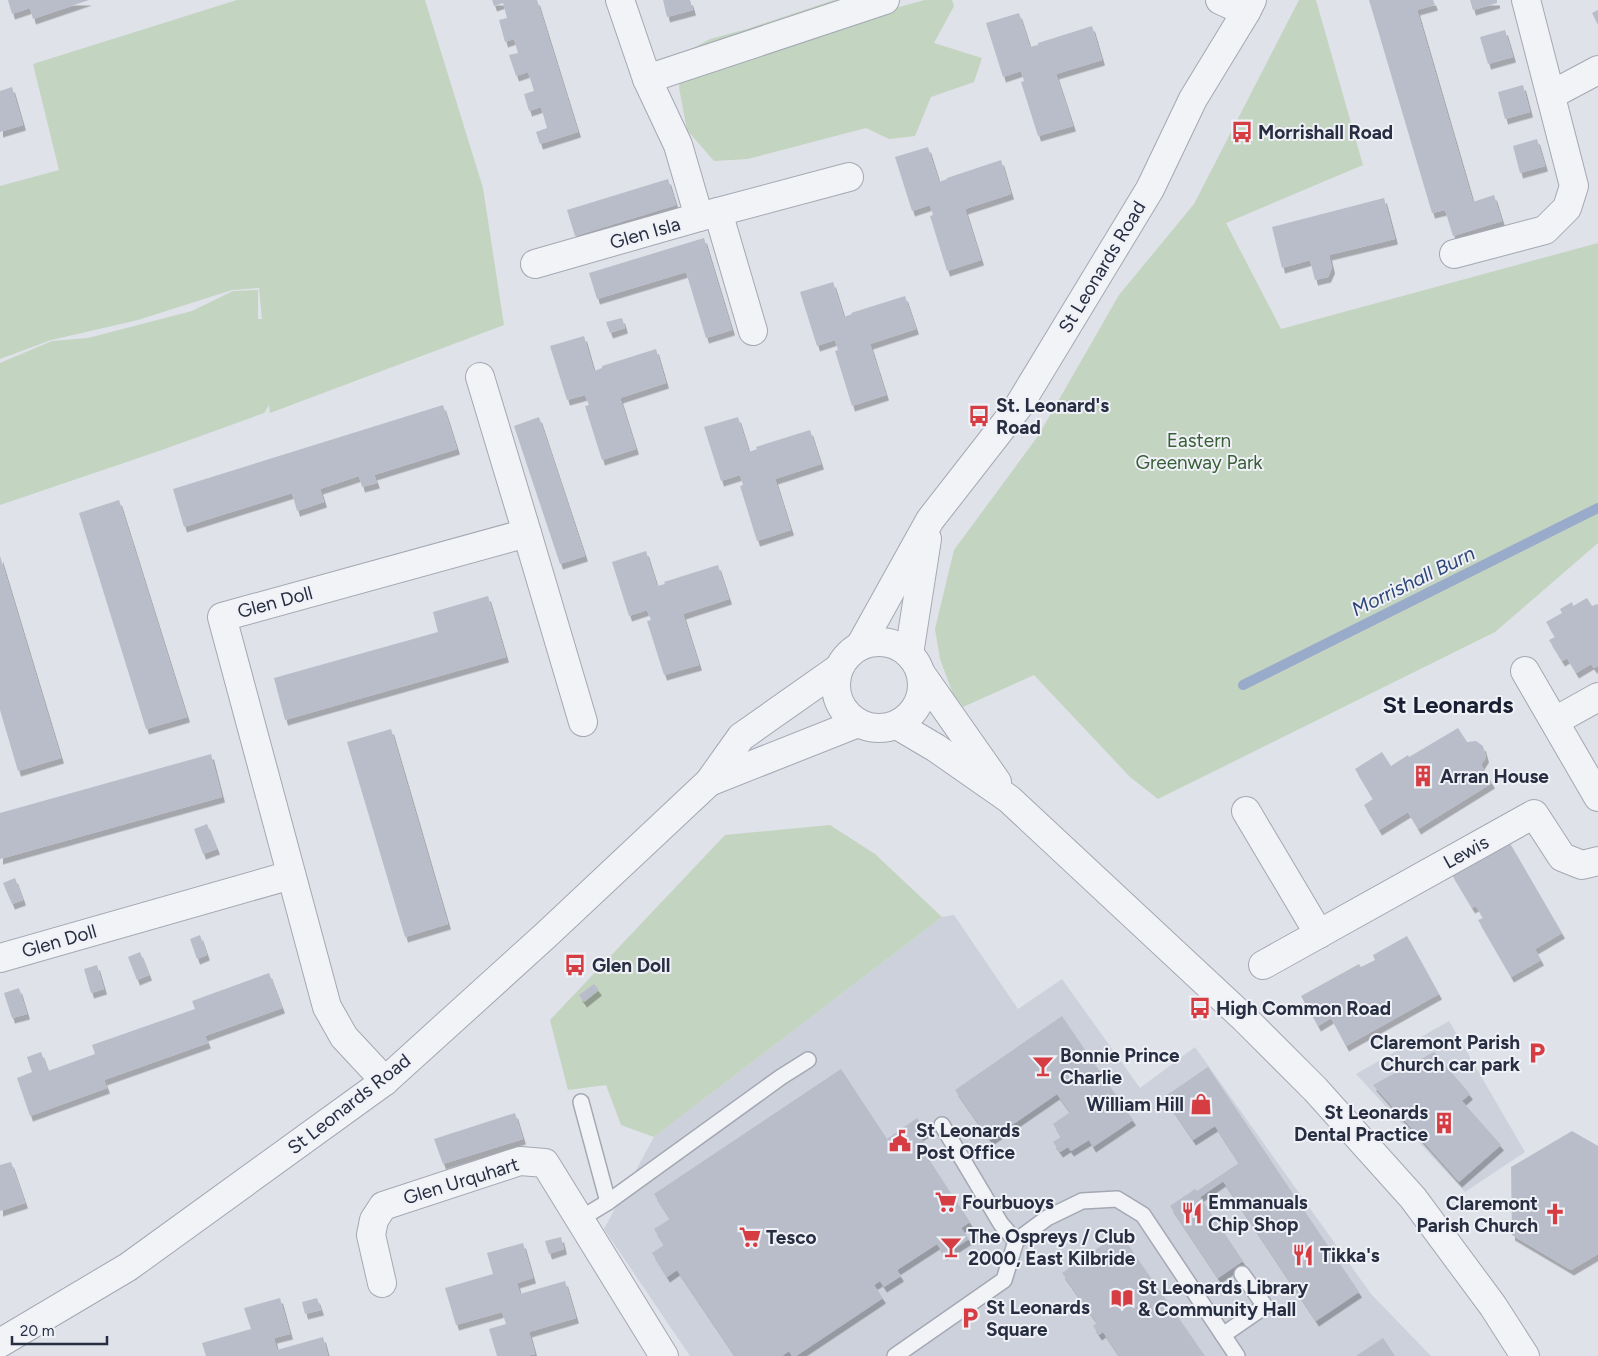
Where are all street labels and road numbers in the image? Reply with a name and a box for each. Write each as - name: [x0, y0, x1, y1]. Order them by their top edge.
- street label: St Leonards Road: [1054, 197, 1150, 337]
- street label: Glen Isla: [607, 212, 683, 254]
- street label: Glen Doll: [235, 581, 315, 623]
- street label: Lewis: [1439, 830, 1493, 874]
- street label: Glen Doll: [19, 919, 99, 963]
- street label: St Leonards Road: [283, 1049, 415, 1159]
- street label: Glen Urquhart: [400, 1153, 522, 1209]

